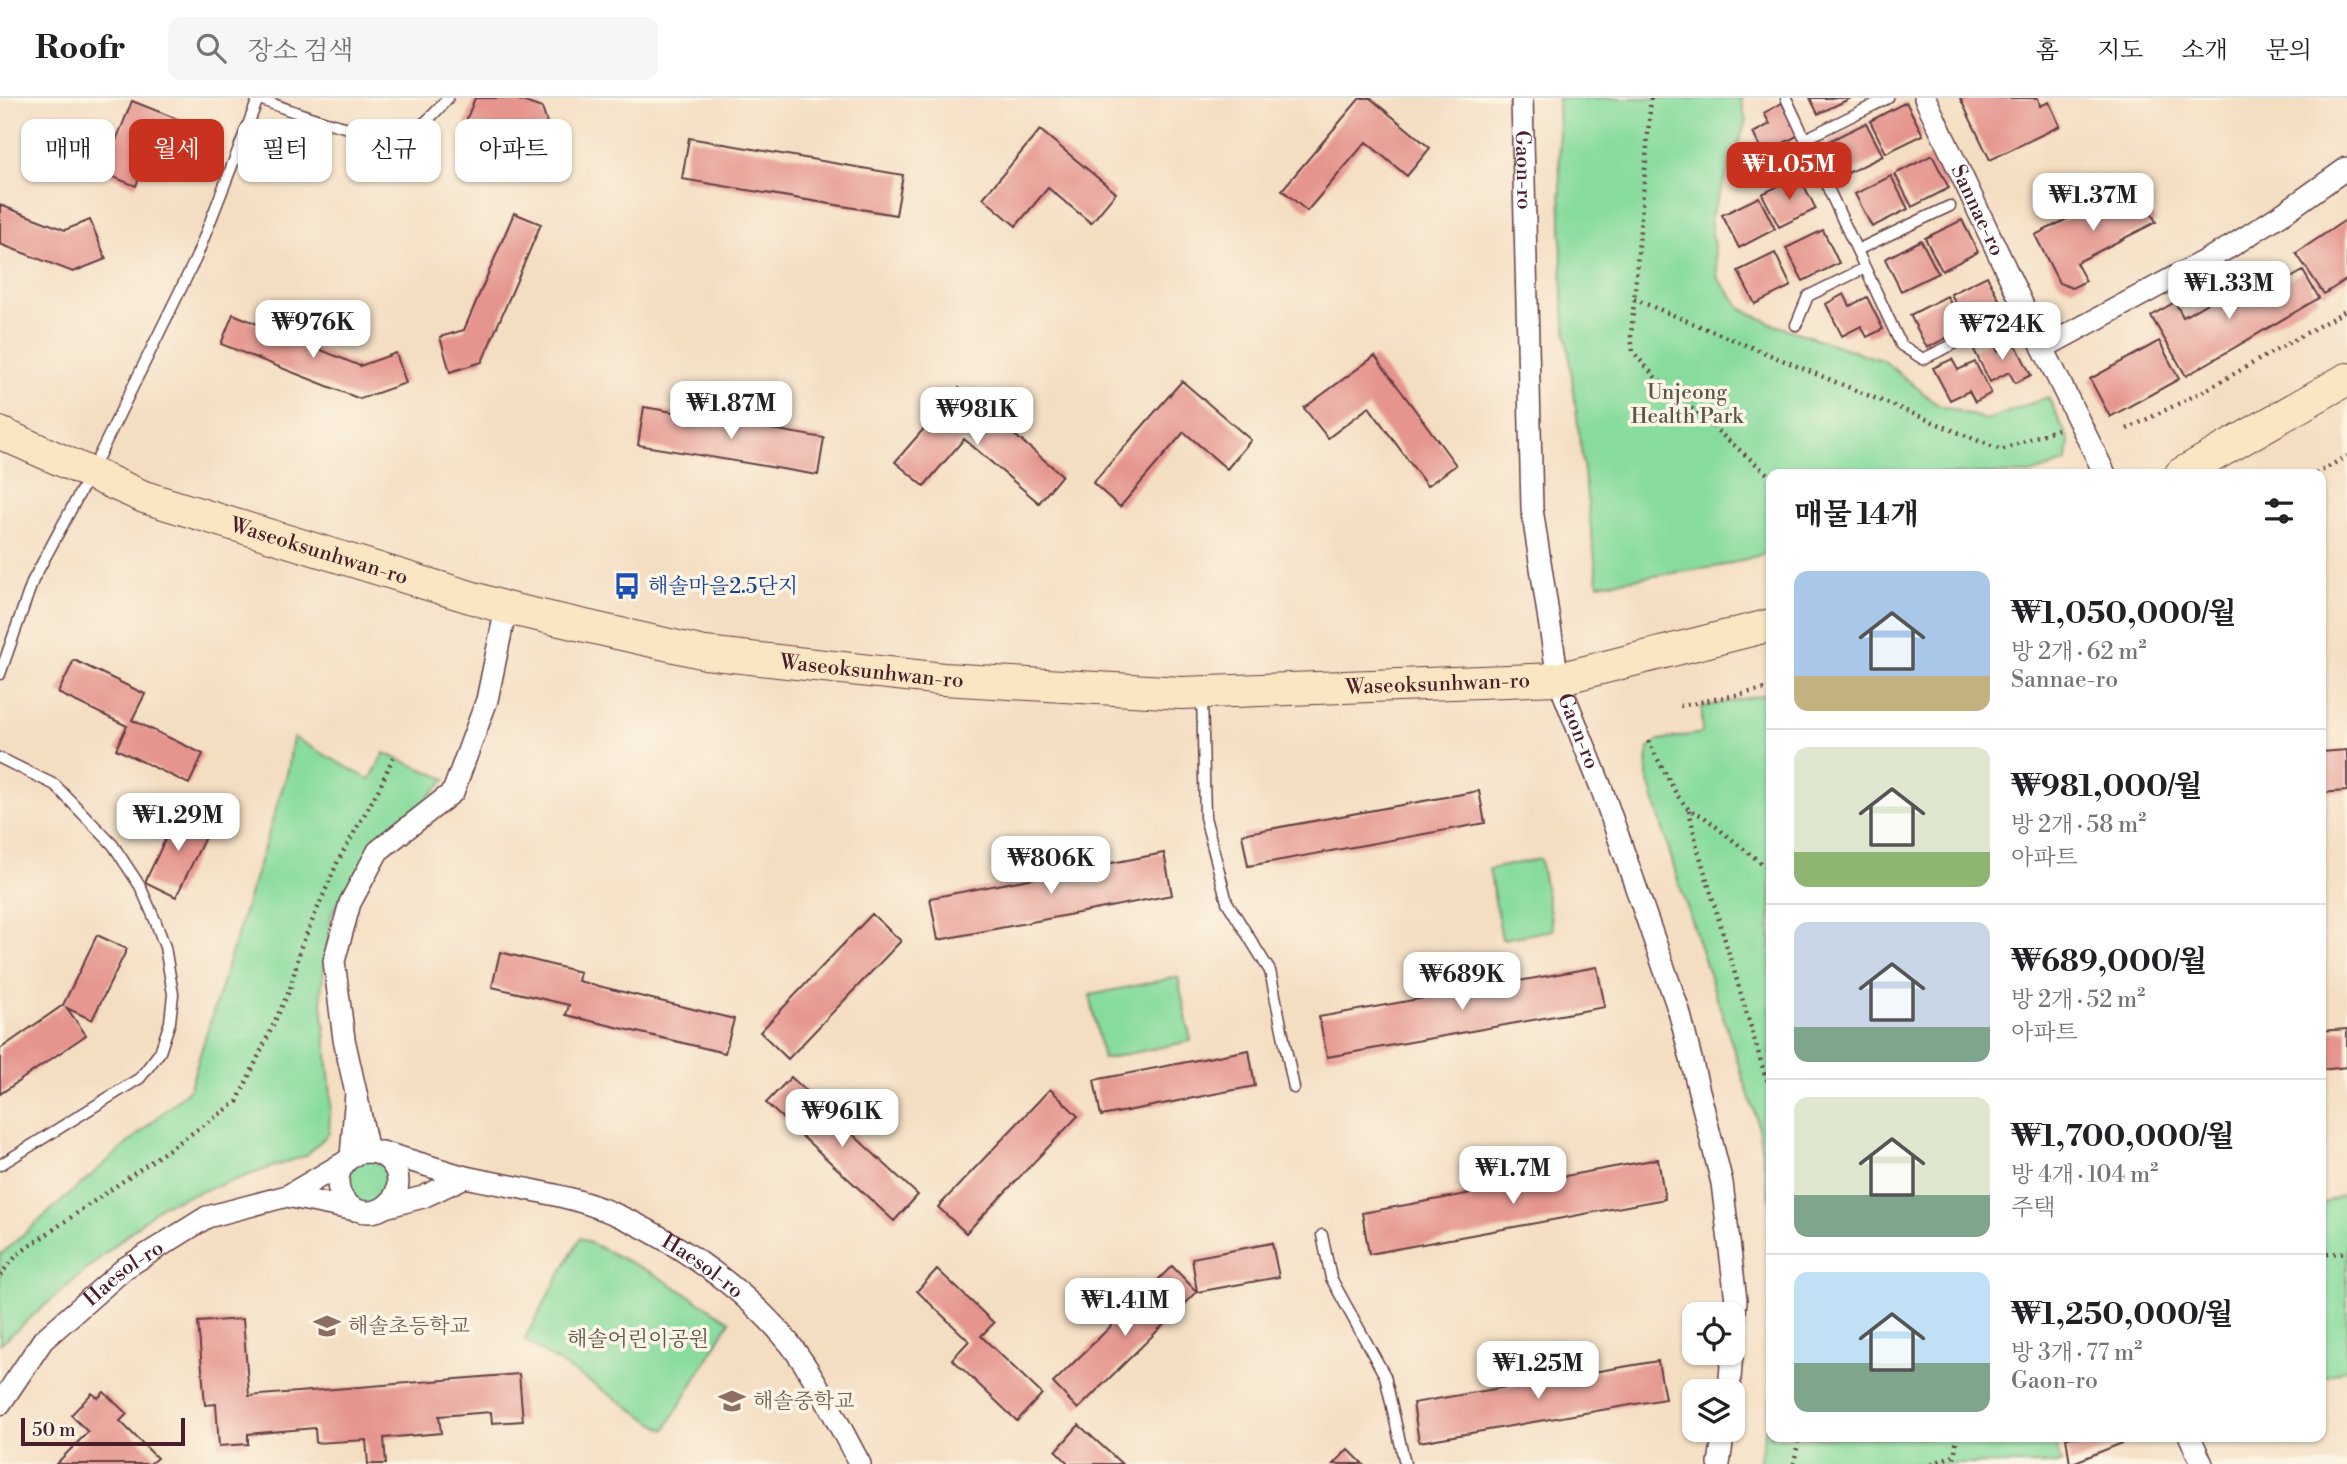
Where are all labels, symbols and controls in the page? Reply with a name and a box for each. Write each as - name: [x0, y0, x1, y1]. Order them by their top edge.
- search box: [168, 17, 658, 80]
- text: Roofr: [35, 28, 126, 69]
- icon: search: [192, 29, 230, 67]
- text: 장소 검색: [248, 35, 353, 67]
- text: 홈: [2036, 36, 2059, 66]
- text: 지도: [2097, 36, 2143, 66]
- text: 소개: [2181, 36, 2228, 66]
- text: 문의: [2266, 36, 2312, 66]
- chip: 매매: [21, 119, 115, 182]
- chip: 월세: [129, 119, 224, 182]
- chip: 필터: [238, 119, 332, 182]
- chip: 신규: [346, 119, 441, 182]
- chip: 아파트: [455, 119, 572, 182]
- street label: Gaon-ro: [1509, 130, 1537, 210]
- pin: ₩1.05M: [1732, 142, 1846, 202]
- text: ₩1.05M: [1743, 151, 1835, 179]
- street label: Sannae-ro: [1944, 161, 2010, 260]
- pin: ₩1.37M: [2036, 174, 2150, 233]
- text: ₩1.37M: [2049, 182, 2137, 210]
- pin: ₩1.33M: [2172, 262, 2286, 321]
- text: ₩1.33M: [2184, 270, 2274, 298]
- pin: ₩976K: [264, 300, 362, 360]
- pin: ₩724K: [1953, 302, 2051, 362]
- text: ₩976K: [271, 309, 355, 337]
- text: ₩724K: [1960, 311, 2044, 339]
- park label: Unjeong Health Park: [1631, 380, 1744, 430]
- pin: ₩1.87M: [674, 382, 788, 441]
- pin: ₩981K: [928, 388, 1026, 447]
- text: ₩1.87M: [686, 390, 776, 418]
- text: ₩981K: [936, 396, 1018, 424]
- icon: filters: [2260, 492, 2298, 530]
- text: 매물 14개: [1794, 496, 1919, 534]
- street label: Waseoksunhwan-ro: [226, 512, 411, 591]
- bus stop icon: 해솔마을2.5단지: [612, 571, 642, 601]
- place label: 해솔마을2.5단지: [648, 574, 798, 600]
- text: ₩1,050,000/월: [2011, 595, 2237, 633]
- icon: home: [1850, 599, 1934, 683]
- text: 방 2개 · 62 m²: [2011, 638, 2147, 666]
- street label: Waseoksunhwan-ro: [777, 649, 964, 694]
- text: Sannae-ro: [2011, 666, 2118, 694]
- street label: Waseoksunhwan-ro: [1344, 668, 1531, 701]
- street label: Gaon-ro: [1551, 690, 1604, 773]
- text: ₩981,000/월: [2011, 768, 2203, 806]
- icon: home: [1850, 775, 1934, 859]
- pin: ₩1.29M: [121, 794, 235, 853]
- text: ₩1.29M: [133, 802, 223, 830]
- text: 방 2개 · 58 m²: [2011, 811, 2146, 839]
- pin: ₩806K: [1002, 836, 1100, 896]
- text: 아파트: [2011, 844, 2078, 872]
- text: ₩806K: [1007, 845, 1095, 873]
- text: ₩689,000/월: [2011, 943, 2207, 981]
- icon: home: [1850, 950, 1934, 1034]
- pin: ₩689K: [1413, 953, 1511, 1012]
- text: ₩689K: [1419, 961, 1505, 989]
- text: 방 2개 · 52 m²: [2011, 986, 2145, 1014]
- text: 아파트: [2011, 1019, 2078, 1047]
- pin: ₩961K: [793, 1090, 891, 1149]
- text: ₩961K: [802, 1098, 882, 1126]
- text: ₩1,700,000/월: [2011, 1118, 2235, 1156]
- icon: home: [1850, 1125, 1934, 1209]
- pin: ₩1.7M: [1464, 1146, 1562, 1206]
- text: ₩1.7M: [1475, 1155, 1551, 1183]
- text: 방 4개 · 104 m²: [2011, 1161, 2158, 1189]
- text: 주택: [2011, 1194, 2055, 1222]
- street label: Haesol-ro: [657, 1229, 748, 1305]
- street label: Haesol-ro: [78, 1235, 169, 1312]
- pin: ₩1.41M: [1068, 1278, 1182, 1338]
- text: ₩1.41M: [1081, 1287, 1169, 1315]
- text: ₩1,250,000/월: [2011, 1296, 2233, 1334]
- icon: home: [1850, 1300, 1934, 1384]
- map controls: [1682, 1302, 1745, 1442]
- button: locate: [1682, 1302, 1745, 1365]
- school or university icon: 해솔초등학교: [312, 1311, 342, 1341]
- place label: 해솔초등학교: [348, 1314, 470, 1340]
- park label: 해솔어린이공원: [567, 1327, 709, 1353]
- text: 방 3개 · 77 m²: [2011, 1339, 2142, 1367]
- pin: ₩1.25M: [1481, 1342, 1595, 1401]
- text: ₩1.25M: [1493, 1350, 1583, 1378]
- text: Gaon-ro: [2011, 1367, 2098, 1395]
- button: layers: [1682, 1379, 1745, 1442]
- school or university icon: 해솔중학교: [717, 1386, 747, 1416]
- place label: 해솔중학교: [753, 1389, 854, 1415]
- scale bar: [21, 1415, 186, 1447]
- text: 50 m: [32, 1418, 76, 1442]

